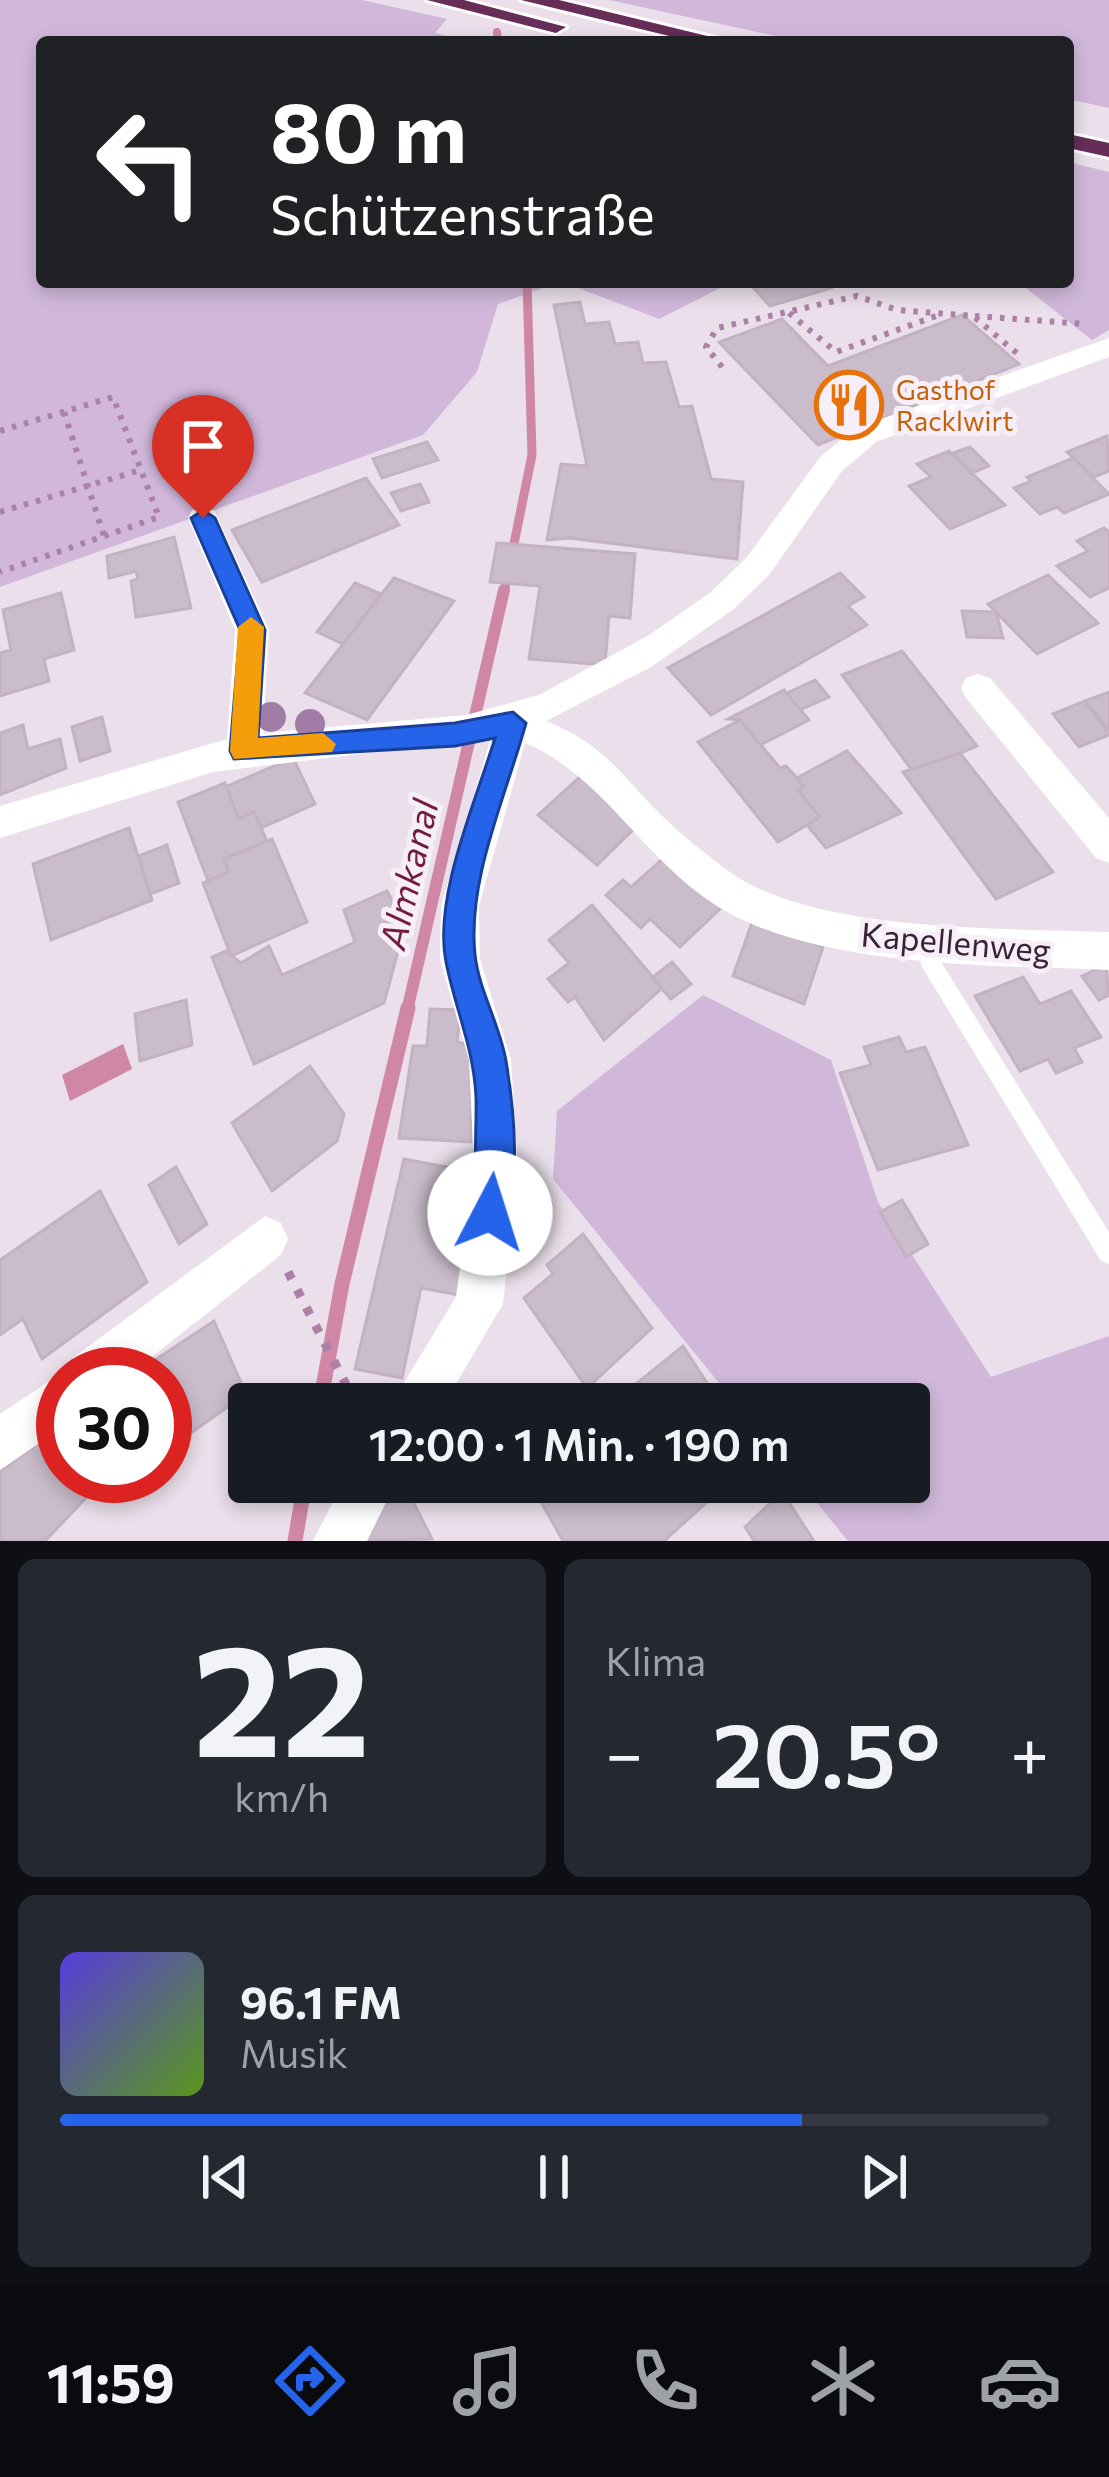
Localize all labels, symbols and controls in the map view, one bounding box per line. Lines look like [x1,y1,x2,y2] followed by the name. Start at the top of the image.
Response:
[270,78,467,180] text: 80 m
[72,84,228,240] icon: left
[270,180,655,246] text: Schützenstraße
[814,370,884,440] restaurant icon: Gasthof Racklwirt
[896,373,1013,437] place label: Gasthof Racklwirt
[152,395,254,518] pin
[170,413,236,479] icon: arrive
[368,794,446,954] water label: Almkanal
[859,912,1053,970] street label: Kapellenweg
[427,1150,553,1276] position arrow
[36,1347,192,1503] speed limit sign: 30
[369,1415,789,1470] text: 12:00 · 1 Min. · 190 m
[193,1598,371,1789] text: 22
[606,1636,706,1684] text: Klima
[713,1696,941,1807] text: 20.5°
[606,1711,643,1792] text: −
[1010,1711,1049,1792] text: +
[234,1772,329,1820] text: km/h
[240,1973,402,2028] text: 96.1 FM
[240,2028,348,2076] text: Musik
[192,2144,258,2210] icon: previous
[521,2144,587,2210] icon: pause
[851,2144,917,2210] icon: next
[268,2339,352,2423] icon: directions
[446,2339,530,2423] icon: music
[623,2339,707,2423] icon: phone
[801,2339,885,2423] icon: climate
[978,2339,1062,2423] icon: car
[47,2348,175,2414] text: 11:59

